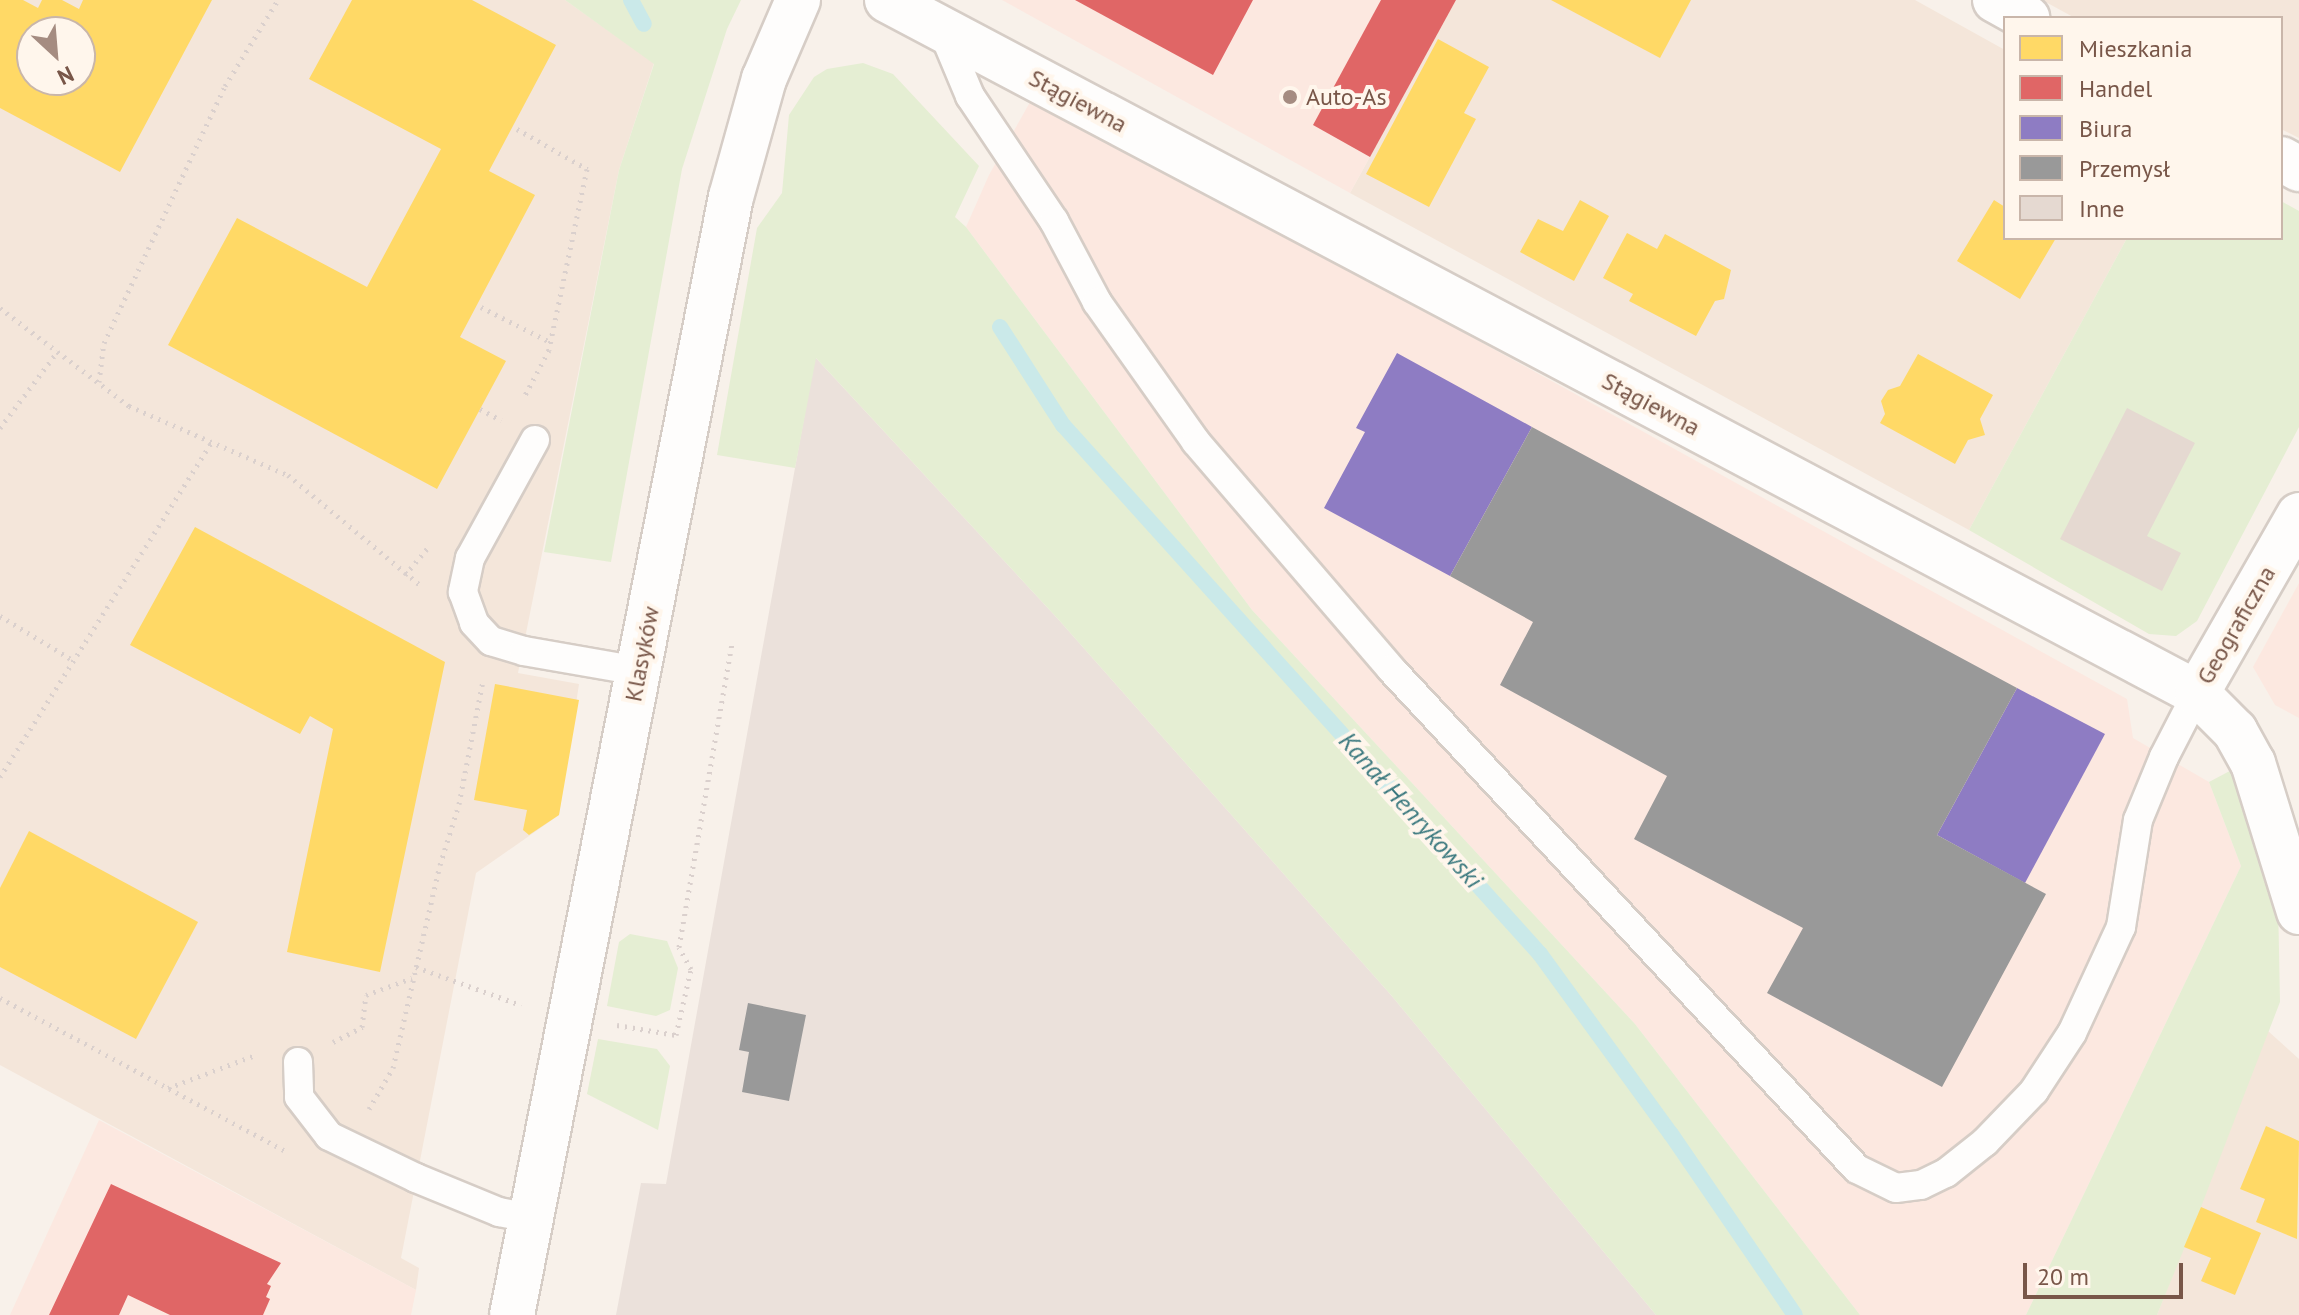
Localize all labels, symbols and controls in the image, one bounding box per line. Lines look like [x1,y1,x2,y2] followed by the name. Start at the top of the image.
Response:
[16,16,96,96] north arrow
[2003,16,2283,240] legend
[2079,33,2192,64] text: Mieszkania
[53,60,78,92] text: N
[1024,63,1132,139] street label: Stągiewna
[2079,73,2152,104] text: Handel
[1306,83,1386,111] place label: Auto-As
[1281,88,1299,106] marker: Auto-As
[2079,113,2132,144] text: Biura
[2079,153,2170,184] text: Przemysł
[2079,193,2124,224] text: Inne
[1597,366,1705,442] street label: Stągiewna
[2191,561,2281,689] street label: Geograficzna
[619,604,665,704] street label: Klasyków
[1333,725,1489,895] water label: Kanał Henrykowski
[2027,1247,2187,1297] scale bar
[2037,1261,2089,1292] text: 20 m

